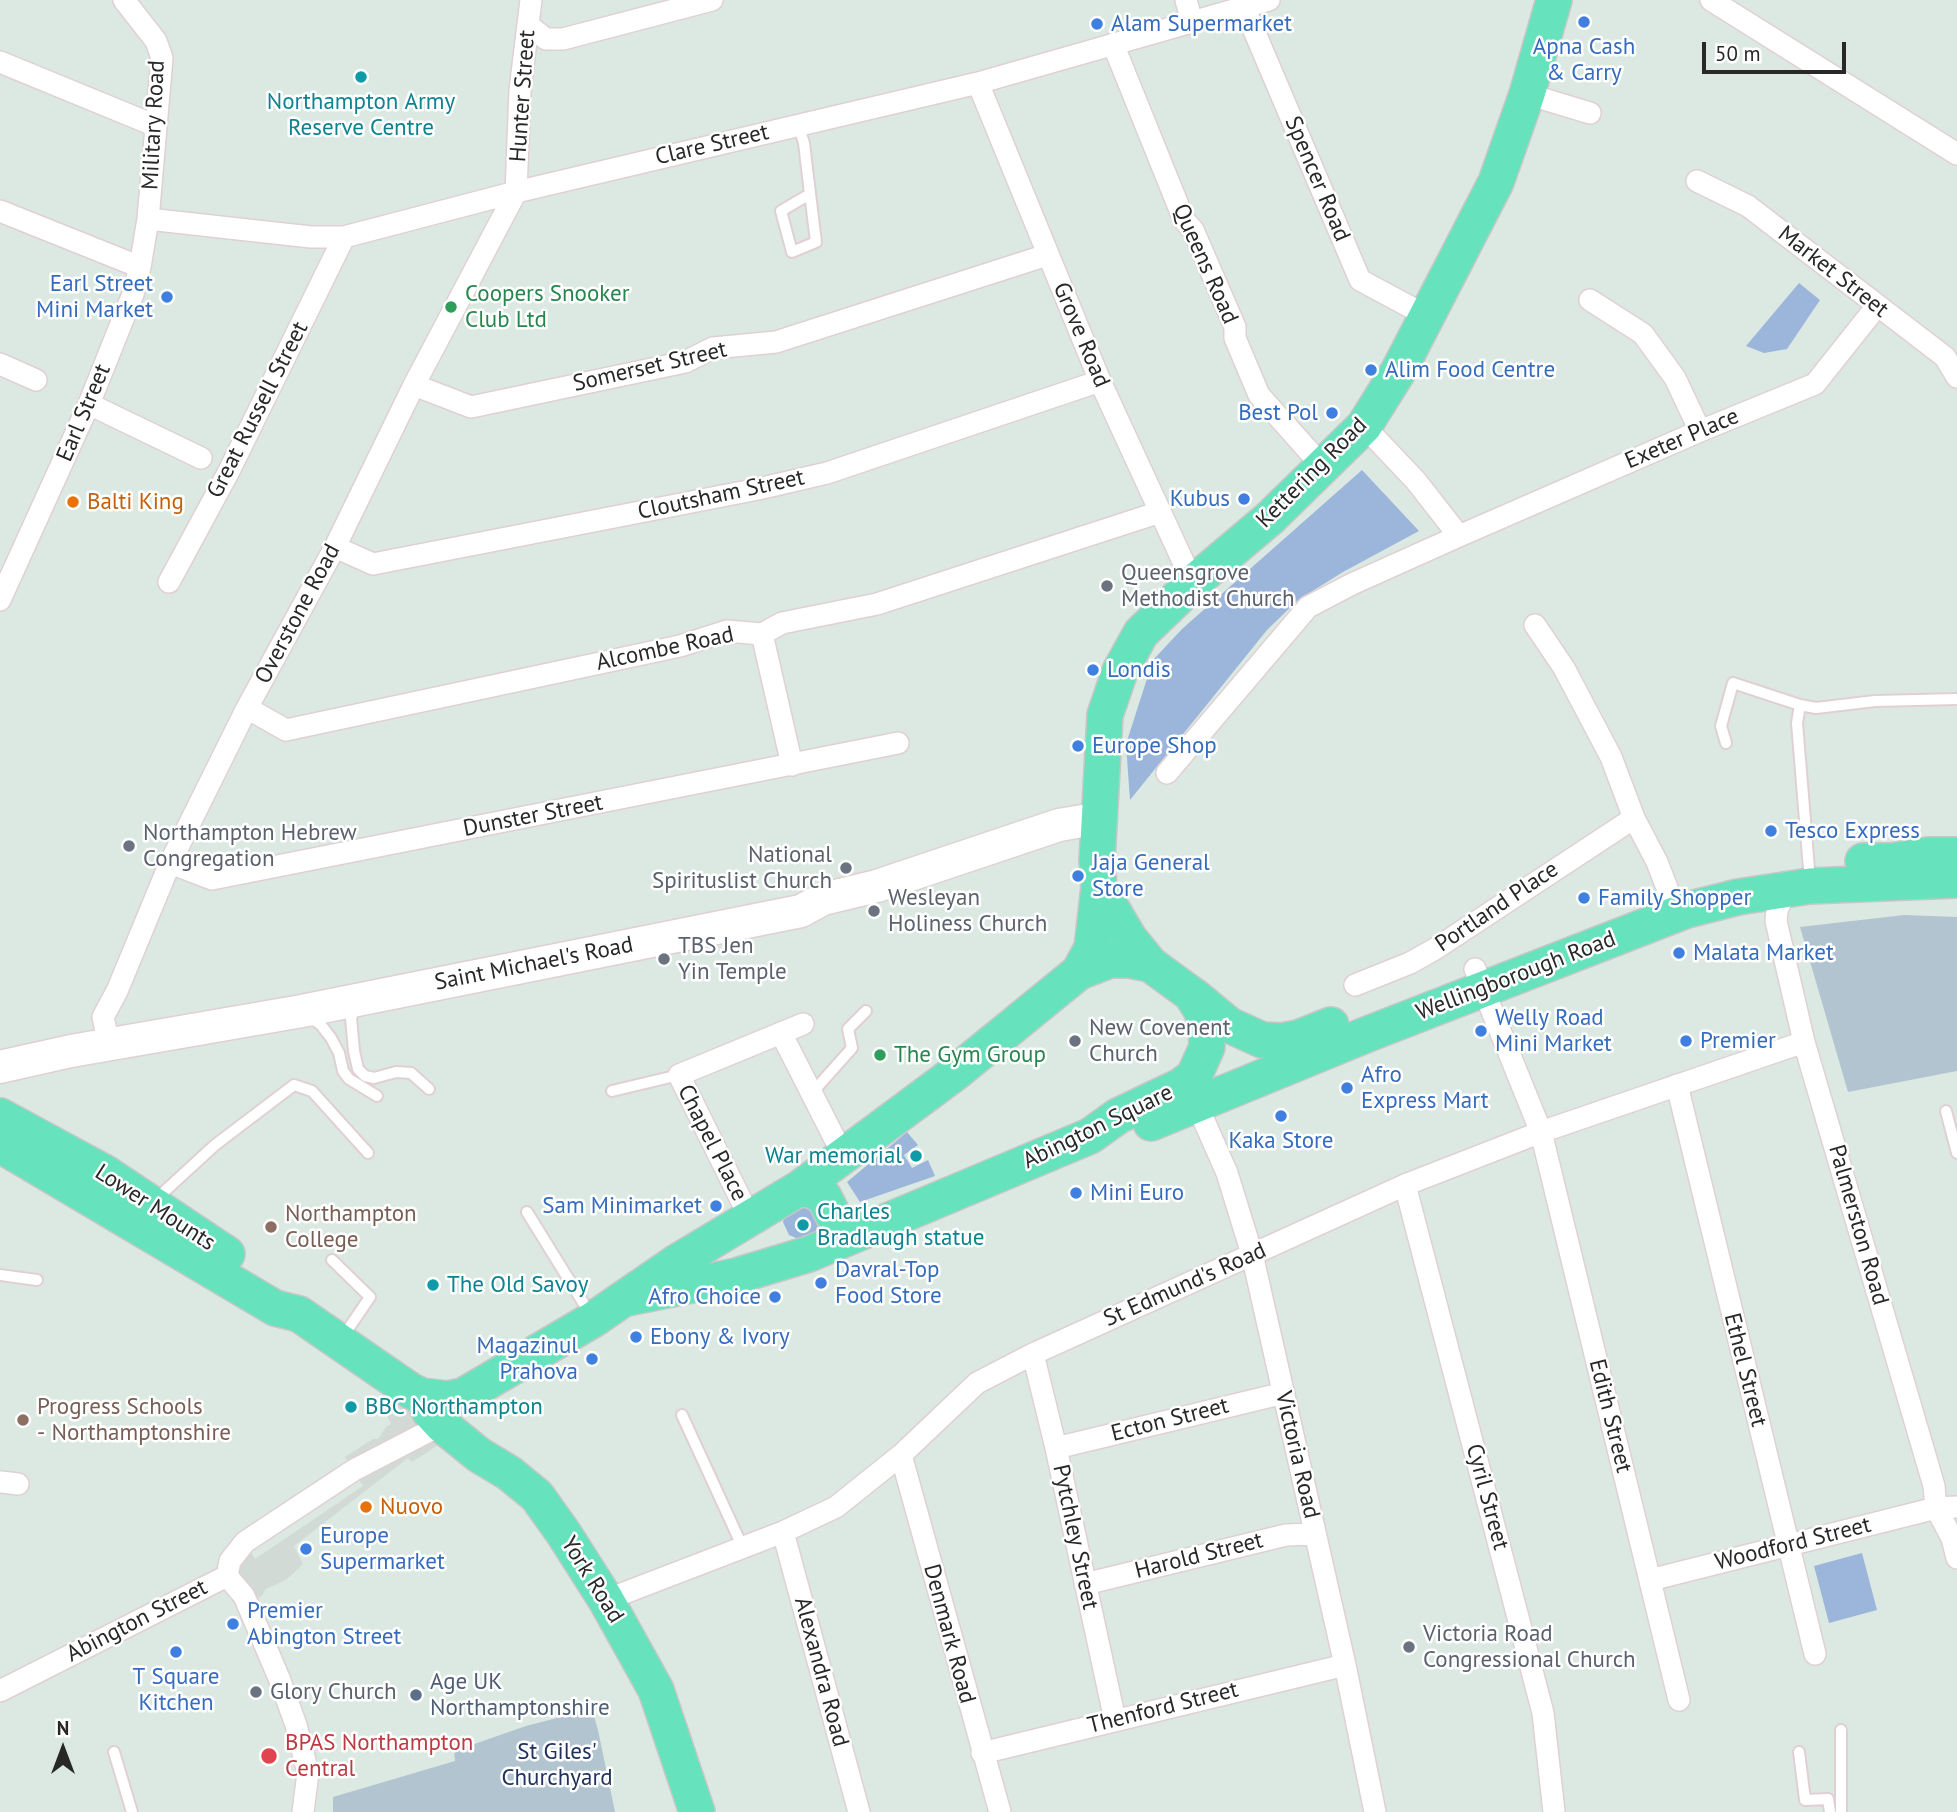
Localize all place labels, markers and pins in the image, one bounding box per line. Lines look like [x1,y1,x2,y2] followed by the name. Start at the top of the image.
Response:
[1111,10,1292,38] place label: Alam Supermarket
[1576,14,1592,30] marker: Apna Cash & Carry
[1089,16,1105,32] marker: Alam Supermarket
[1533,33,1635,87] place label: Apna Cash & Carry
[353,69,369,85] marker: Northampton Army Reserve Centre
[267,88,455,142] place label: Northampton Army Reserve Centre
[36,270,153,324] place label: Earl Street Mini Market
[465,280,629,334] place label: Coopers Snooker Club Ltd
[159,289,175,305] marker: Earl Street Mini Market
[443,299,459,315] marker: Coopers Snooker Club Ltd
[1385,356,1555,384] place label: Alim Food Centre
[1363,362,1379,378] marker: Alim Food Centre
[1238,399,1318,427] place label: Best Pol
[1324,405,1340,421] marker: Best Pol
[1170,485,1230,513] place label: Kubus
[87,488,184,516] place label: Balti King
[1236,491,1252,507] marker: Kubus
[65,494,81,510] marker: Balti King
[1121,559,1295,613] place label: Queensgrove Methodist Church
[1099,578,1115,594] marker: Queensgrove Methodist Church
[1107,656,1171,684] place label: Londis
[1085,662,1101,678] marker: Londis
[1092,732,1217,760] place label: Europe Shop
[1070,738,1086,754] marker: Europe Shop
[1785,817,1920,845] place label: Tesco Express
[143,819,357,873] place label: Northampton Hebrew Congregation
[1763,823,1779,839] marker: Tesco Express
[121,838,137,854] marker: Northampton Hebrew Congregation
[652,841,832,895] place label: National Spirituslist Church
[1092,849,1210,903] place label: Jaja General Store
[838,860,854,876] marker: National Spirituslist Church
[1070,868,1086,884] marker: Jaja General Store
[888,884,1047,938] place label: Wesleyan Holiness Church
[1598,884,1751,912] place label: Family Shopper
[1576,890,1592,906] marker: Family Shopper
[866,903,882,919] marker: Wesleyan Holiness Church
[678,932,787,986] place label: TBS Jen Yin Temple
[1693,939,1834,967] place label: Malata Market
[1671,945,1687,961] marker: Malata Market
[656,951,672,967] marker: TBS Jen Yin Temple
[1495,1004,1612,1058] place label: Welly Road Mini Market
[1089,1014,1230,1068] place label: New Covenent Church
[1473,1023,1489,1039] marker: Welly Road Mini Market
[1700,1027,1776,1055] place label: Premier
[1067,1033,1083,1049] marker: New Covenent Church
[1678,1033,1694,1049] marker: Premier
[894,1041,1046,1069] place label: The Gym Group
[872,1047,888,1063] marker: The Gym Group
[1361,1061,1489,1115] place label: Afro Express Mart
[1339,1080,1355,1096] marker: Afro Express Mart
[1273,1108,1289,1124] marker: Kaka Store
[1229,1127,1333,1155] place label: Kaka Store
[765,1142,902,1170] place label: War memorial
[908,1148,924,1164] marker: War memorial
[1090,1179,1184,1207] place label: Mini Euro
[1068,1185,1084,1201] marker: Mini Euro
[542,1192,702,1220] place label: Sam Minimarket
[708,1198,724,1214] marker: Sam Minimarket
[817,1198,984,1252] place label: Charles Bradlaugh statue
[285,1200,417,1254] place label: Northampton College
[795,1217,811,1233] marker: Charles Bradlaugh statue
[263,1219,279,1235] marker: Northampton College
[835,1256,942,1310] place label: Davral-Top Food Store
[447,1271,588,1299] place label: The Old Savoy
[813,1275,829,1291] marker: Davral-Top Food Store
[425,1277,441,1293] marker: The Old Savoy
[648,1283,761,1311] place label: Afro Choice
[767,1289,783,1305] marker: Afro Choice
[650,1323,790,1351] place label: Ebony & Ivory
[628,1329,644,1345] marker: Ebony & Ivory
[477,1332,578,1386] place label: Magazinul Prahova
[584,1351,600,1367] marker: Magazinul Prahova
[37,1393,231,1447] place label: Progress Schools - Northamptonshire
[365,1393,543,1421] place label: BBC Northampton
[343,1399,359,1415] marker: BBC Northampton
[15,1412,31,1428] marker: Progress Schools - Northamptonshire
[380,1493,443,1521] place label: Nuovo
[358,1499,374,1515] marker: Nuovo
[320,1522,445,1576] place label: Europe Supermarket
[298,1541,314,1557] marker: Europe Supermarket
[247,1597,401,1651] place label: Premier Abington Street
[225,1616,241,1632] marker: Premier Abington Street
[1423,1620,1636,1674] place label: Victoria Road Congressional Church
[1401,1639,1417,1655] marker: Victoria Road Congressional Church
[168,1644,184,1660] marker: T Square Kitchen
[133,1663,219,1717] place label: T Square Kitchen
[430,1668,610,1722] place label: Age UK Northamptonshire
[270,1678,397,1706] place label: Glory Church
[248,1684,264,1700] marker: Glory Church
[408,1687,424,1703] marker: Age UK Northamptonshire
[285,1729,473,1783] place label: BPAS Northampton Central
[259,1746,279,1766] marker: BPAS Northampton Central

